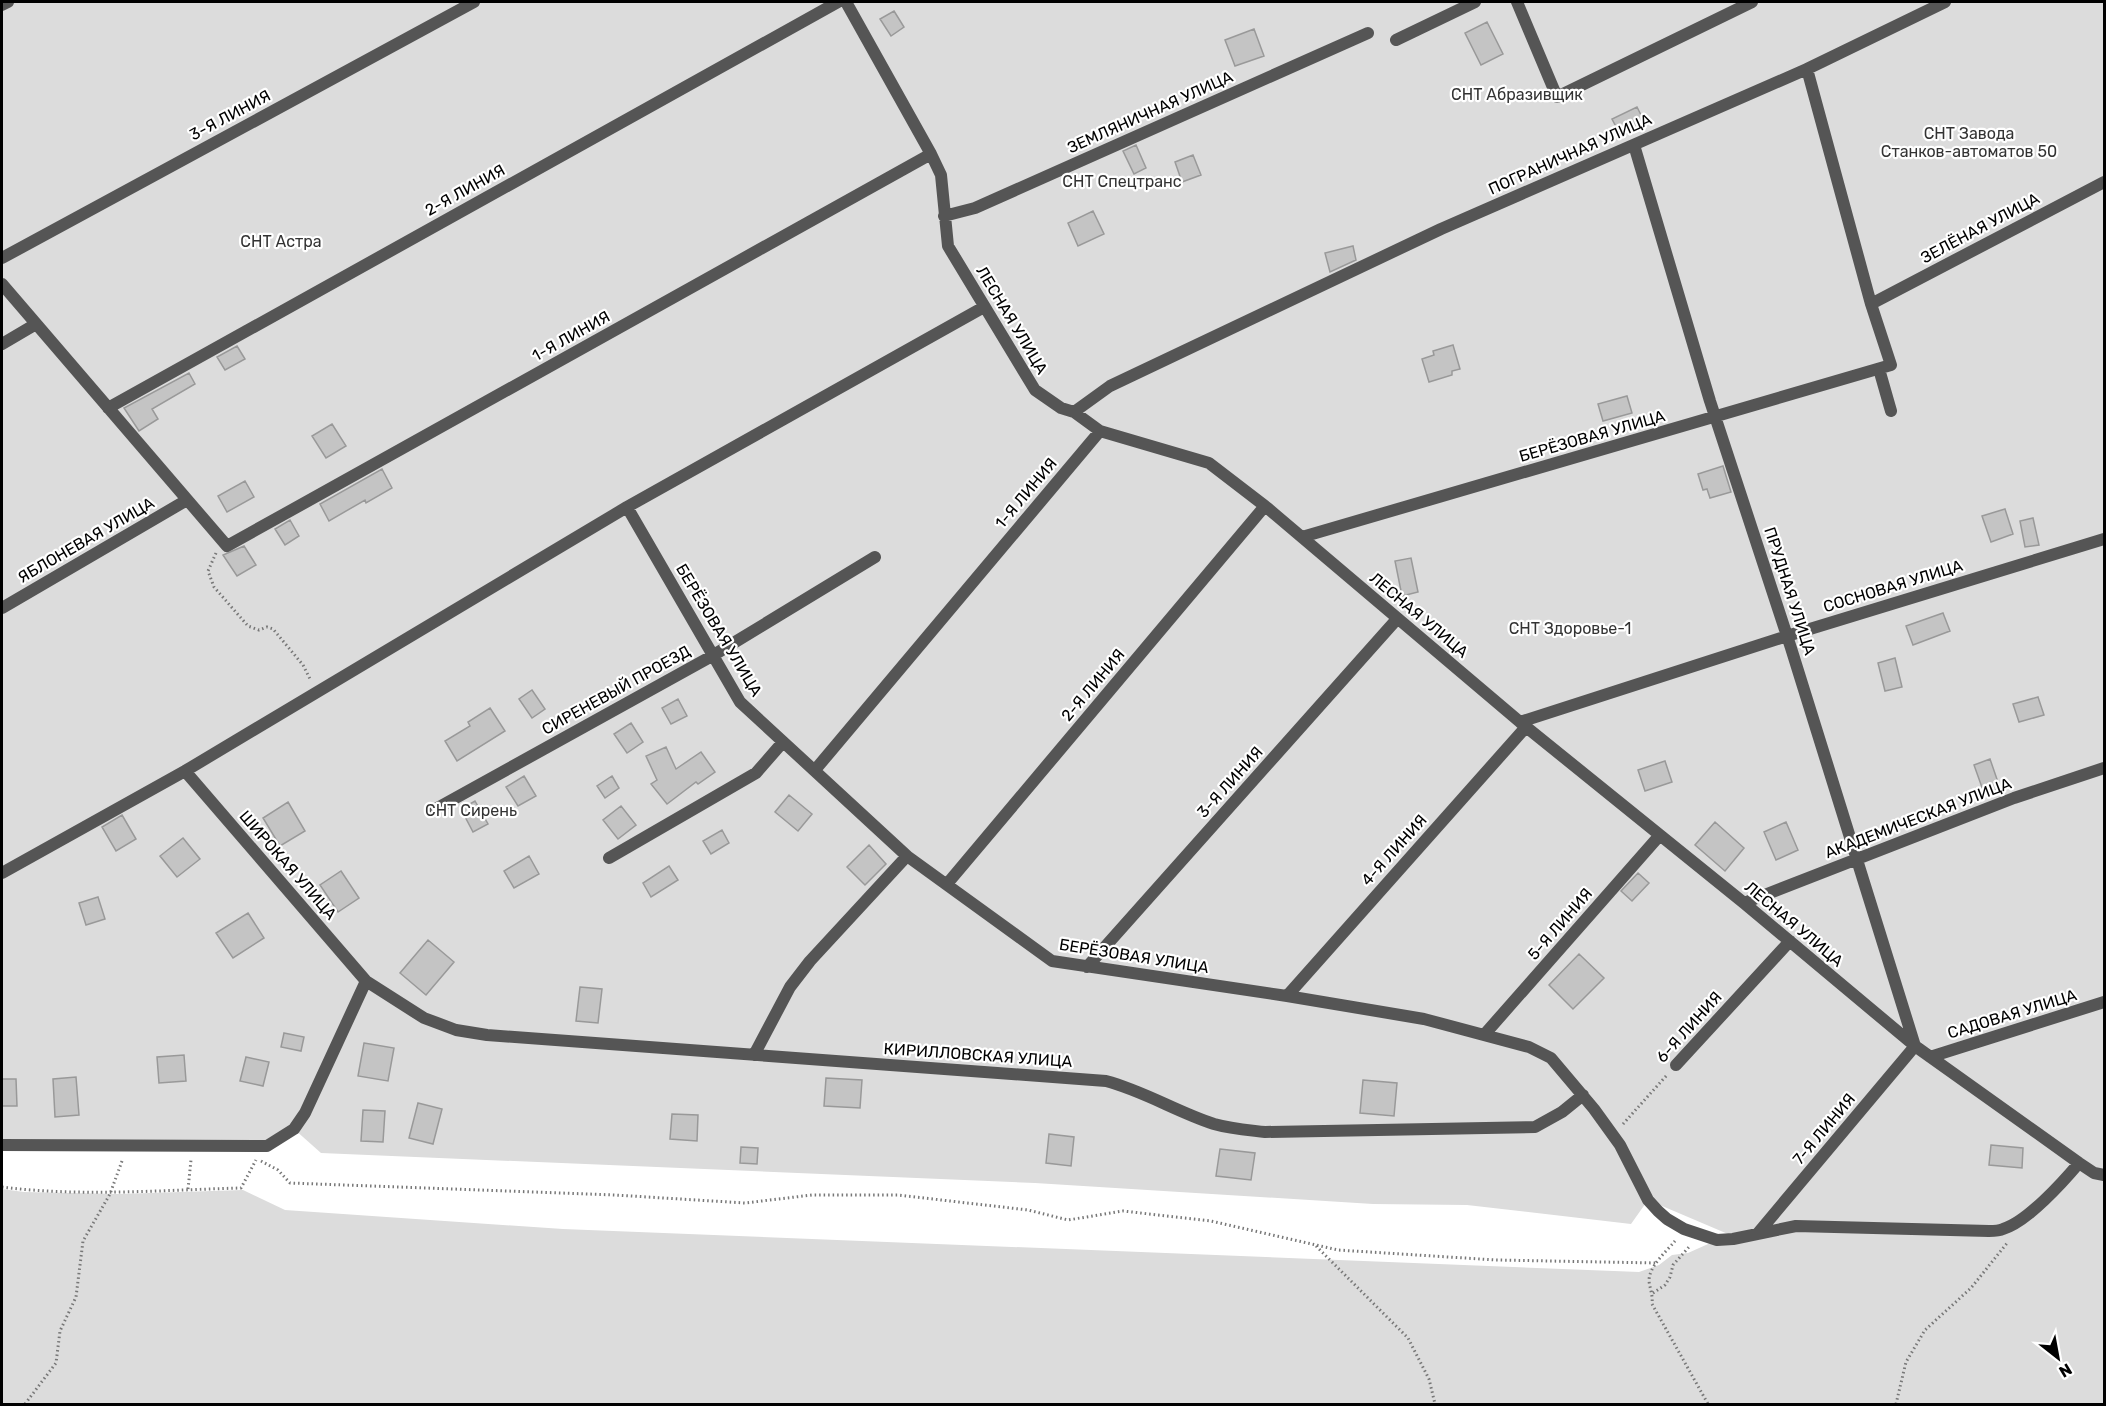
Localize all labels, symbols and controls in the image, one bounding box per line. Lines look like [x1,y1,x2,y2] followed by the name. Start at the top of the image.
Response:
[1064,67,1236,157] street label: ЗЕМЛЯНИЧНАЯ УЛИЦА
[1451,85,1583,104] park label: СНТ Абразивщик
[186,86,274,144] street label: 3-Я ЛИНИЯ
[1485,109,1655,199] street label: ПОГРАНИЧНАЯ УЛИЦА
[1881,124,2057,161] park label: СНТ Завода Станков-автоматов 50
[422,160,508,220] street label: 2-Я ЛИНИЯ
[1062,172,1182,191] park label: СНТ Спецтранс
[1917,189,2043,267] street label: ЗЕЛЁНАЯ УЛИЦА
[240,232,322,251] park label: СНТ Астра
[972,263,1052,378] street label: ЛЕСНАЯ УЛИЦА
[529,307,613,365] street label: 1-Я ЛИНИЯ
[1517,406,1668,466] street label: БЕРЁЗОВАЯ УЛИЦА
[991,454,1061,532] street label: 1-Я ЛИНИЯ
[14,493,158,587] street label: ЯБЛОНЕВАЯ УЛИЦА
[1760,525,1820,658] street label: ПРУДНАЯ УЛИЦА
[1821,556,1965,616] street label: СОСНОВАЯ УЛИЦА
[672,560,766,700] street label: БЕРЁЗОВАЯ УЛИЦА
[1366,568,1472,662] street label: ЛЕСНАЯ УЛИЦА
[1509,619,1631,638] park label: СНТ Здоровье-1
[538,641,694,739] street label: СИРЕНЕВЫЙ ПРОЕЗД
[1057,645,1129,725] street label: 2-Я ЛИНИЯ
[1193,743,1267,821] street label: 3-Я ЛИНИЯ
[1822,774,2014,862] street label: АКАДЕМИЧЕСКАЯ УЛИЦА
[425,801,517,820] park label: СНТ Сирень
[235,807,341,924] street label: ШИРОКАЯ УЛИЦА
[1357,811,1431,889] street label: 4-Я ЛИНИЯ
[1741,877,1847,971] street label: ЛЕСНАЯ УЛИЦА
[1524,884,1596,964] street label: 5-Я ЛИНИЯ
[1058,935,1210,977] street label: БЕРЁЗОВАЯ УЛИЦА
[1945,985,2079,1043] street label: САДОВАЯ УЛИЦА
[1652,988,1726,1066] street label: 6-Я ЛИНИЯ
[883,1039,1073,1071] street label: КИРИЛЛОВСКАЯ УЛИЦА
[1789,1090,1859,1168] street label: 7-Я ЛИНИЯ
[2028,1328,2088,1388] north arrow
[2056,1359,2075,1382] text: N

